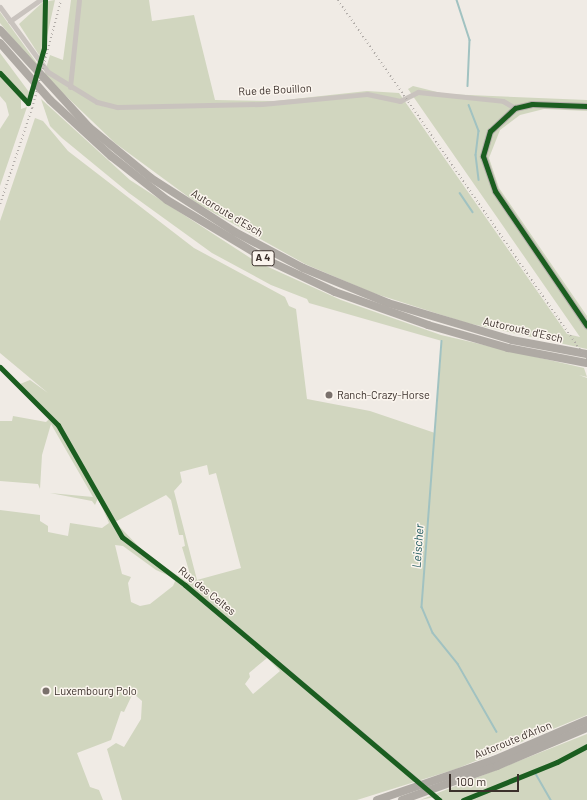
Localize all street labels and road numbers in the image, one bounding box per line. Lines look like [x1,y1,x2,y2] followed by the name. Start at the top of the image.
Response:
[238,81,312,99] street label: Rue de Bouillon
[189,186,265,240] street label: Autoroute d'Esch
[251,250,275,266] road number: A 4
[482,314,564,346] street label: Autoroute d'Esch
[176,564,238,618] street label: Rue des Celtes
[472,719,554,761] street label: Autoroute d'Arlon

